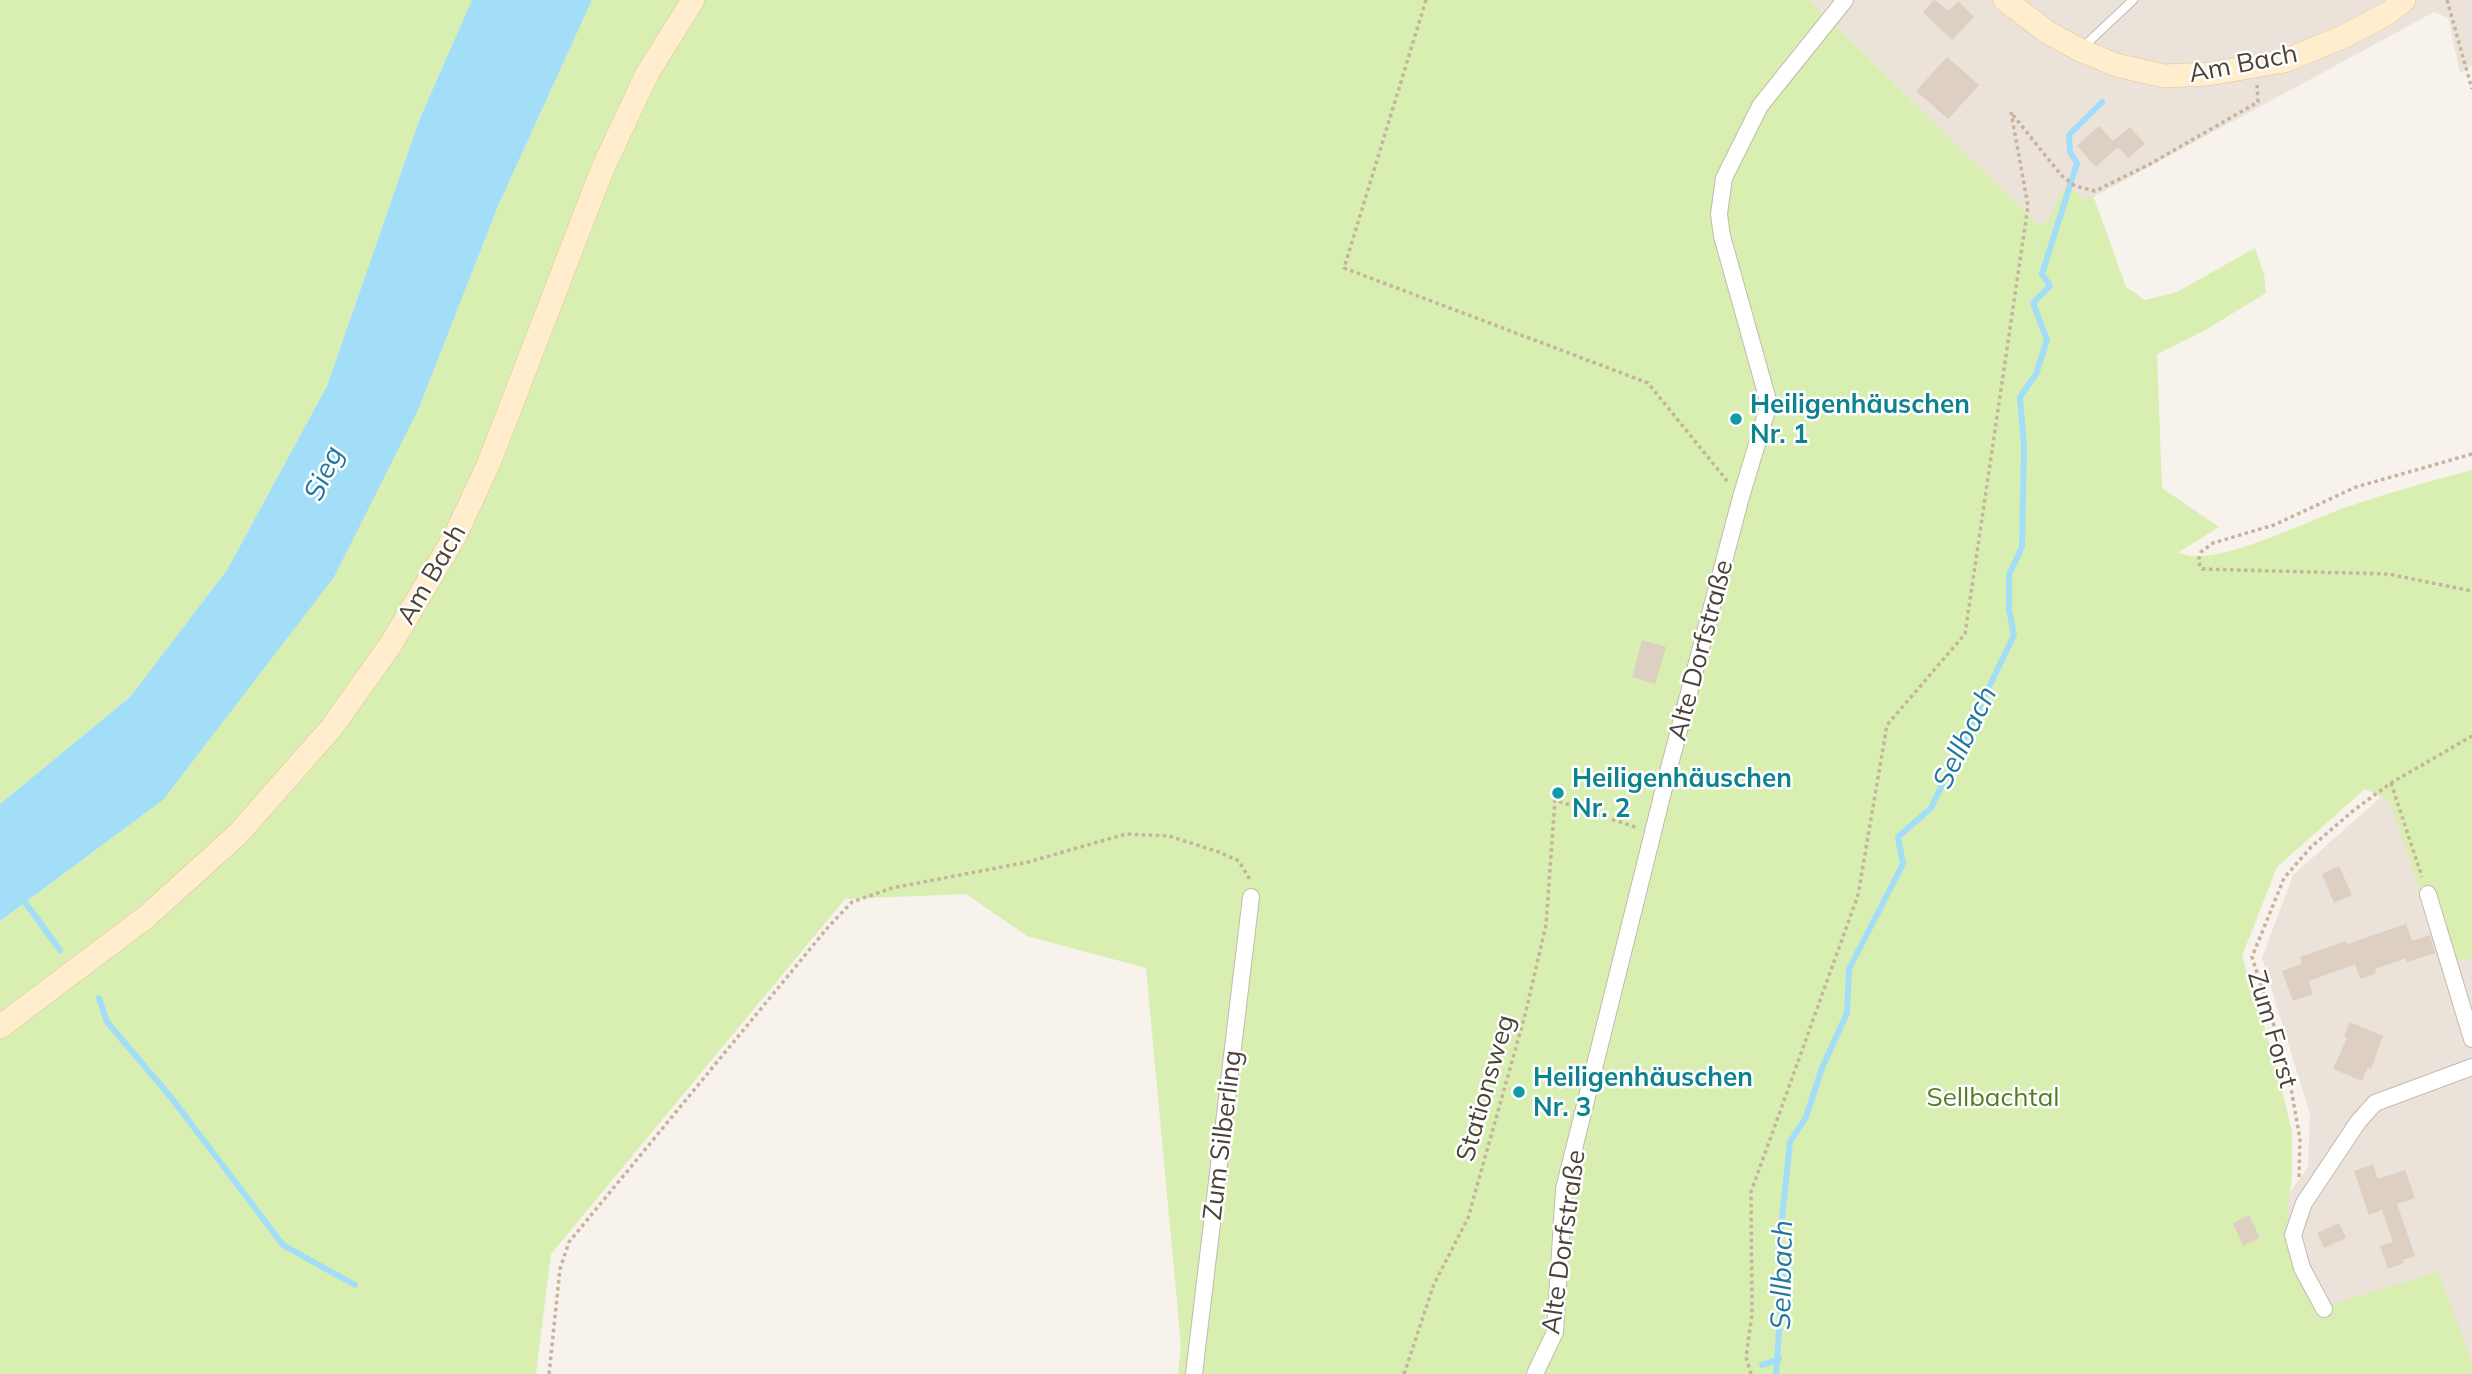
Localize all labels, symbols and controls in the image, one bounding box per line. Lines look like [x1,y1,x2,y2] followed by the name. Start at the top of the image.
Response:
[2186,36,2300,89] street label: Am Bach
[1750,387,1970,450] place label: Heiligenhäuschen Nr. 1
[1728,411,1744,427] marker: Heiligenhäuschen Nr. 1
[295,440,350,506] water label: Sieg
[389,518,472,630] street label: Am Bach
[1660,556,1739,744] street label: Alte Dorfstraße
[1924,680,2003,794] water label: Sellbach
[1572,761,1792,824] place label: Heiligenhäuschen Nr. 2
[1550,785,1566,801] marker: Heiligenhäuschen Nr. 2
[2241,967,2306,1091] street label: Zum Forst
[1448,1011,1521,1165] street label: Stationsweg
[1195,1048,1248,1222] street label: Zum Silberling
[1533,1060,1753,1123] place label: Heiligenhäuschen Nr. 3
[1927,1080,2059,1113] park label: Sellbachtal
[1511,1084,1527,1100] marker: Heiligenhäuschen Nr. 3
[1533,1148,1592,1336] street label: Alte Dorfstraße
[1762,1220,1799,1330] water label: Sellbach

